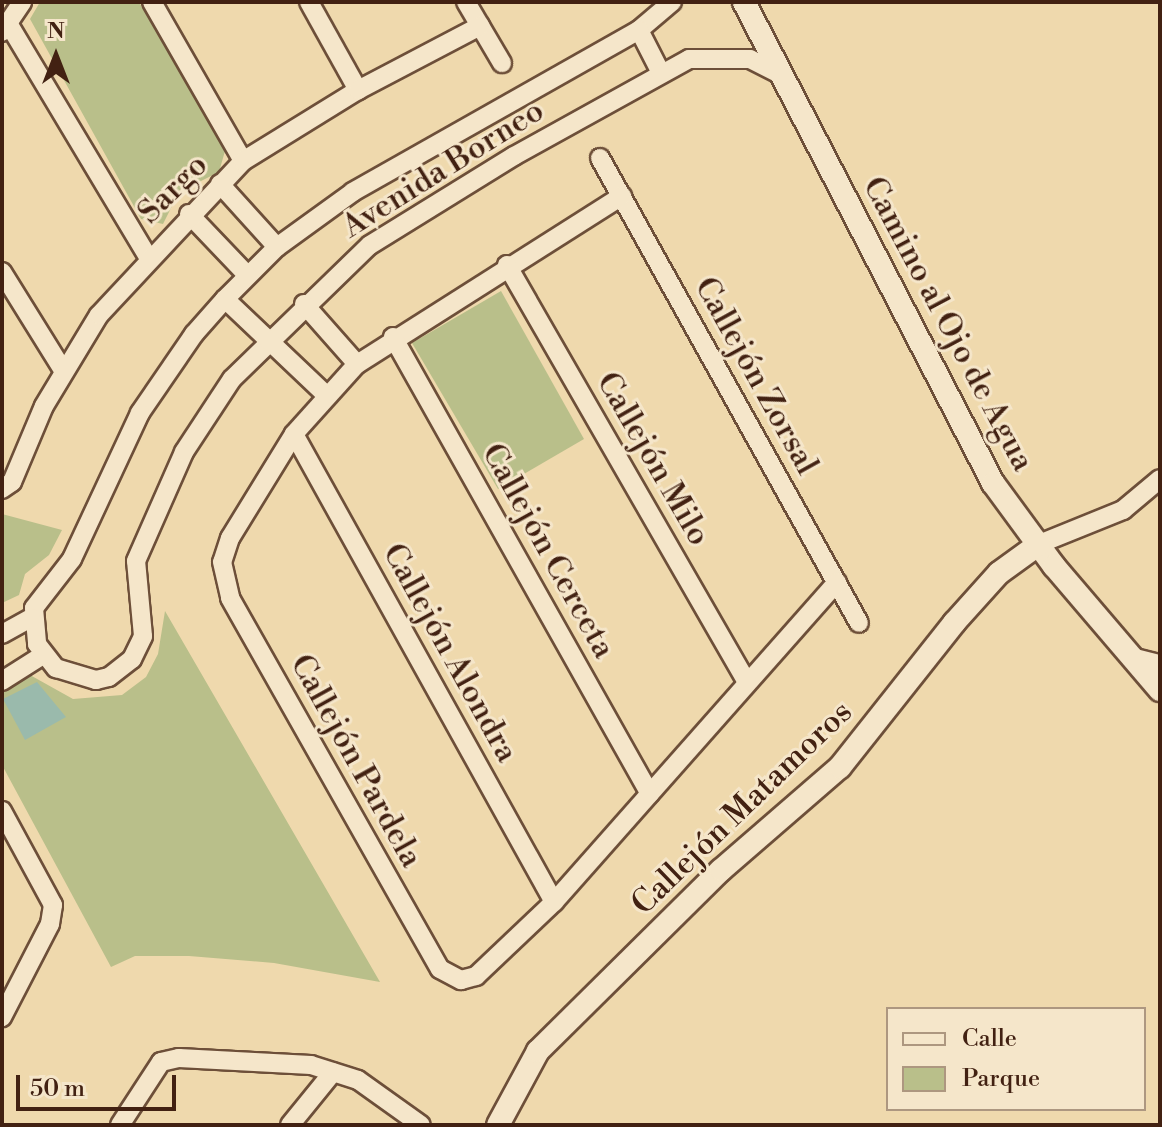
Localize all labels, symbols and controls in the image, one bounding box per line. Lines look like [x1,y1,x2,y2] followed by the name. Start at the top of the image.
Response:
[16,16,96,96] north arrow
[47,18,65,45] text: N
[335,92,551,246] street label: Avenida Borneo
[130,146,216,232] street label: Sargo
[854,170,1042,478] street label: Camino al Ojo de Agua
[686,271,826,481] street label: Callejón Zorsal
[588,365,718,553] street label: Callejón Milo
[473,437,623,665] street label: Callejón Cerceta
[374,537,526,769] street label: Callejón Alondra
[282,648,430,874] street label: Callejón Pardela
[624,693,860,923] street label: Callejón Matamoros
[886,1007,1146,1111] legend
[962,1024,1017,1054] text: Calle
[20,1059,180,1109] scale bar
[962,1064,1040,1094] text: Parque
[30,1074,85,1104] text: 50 m

